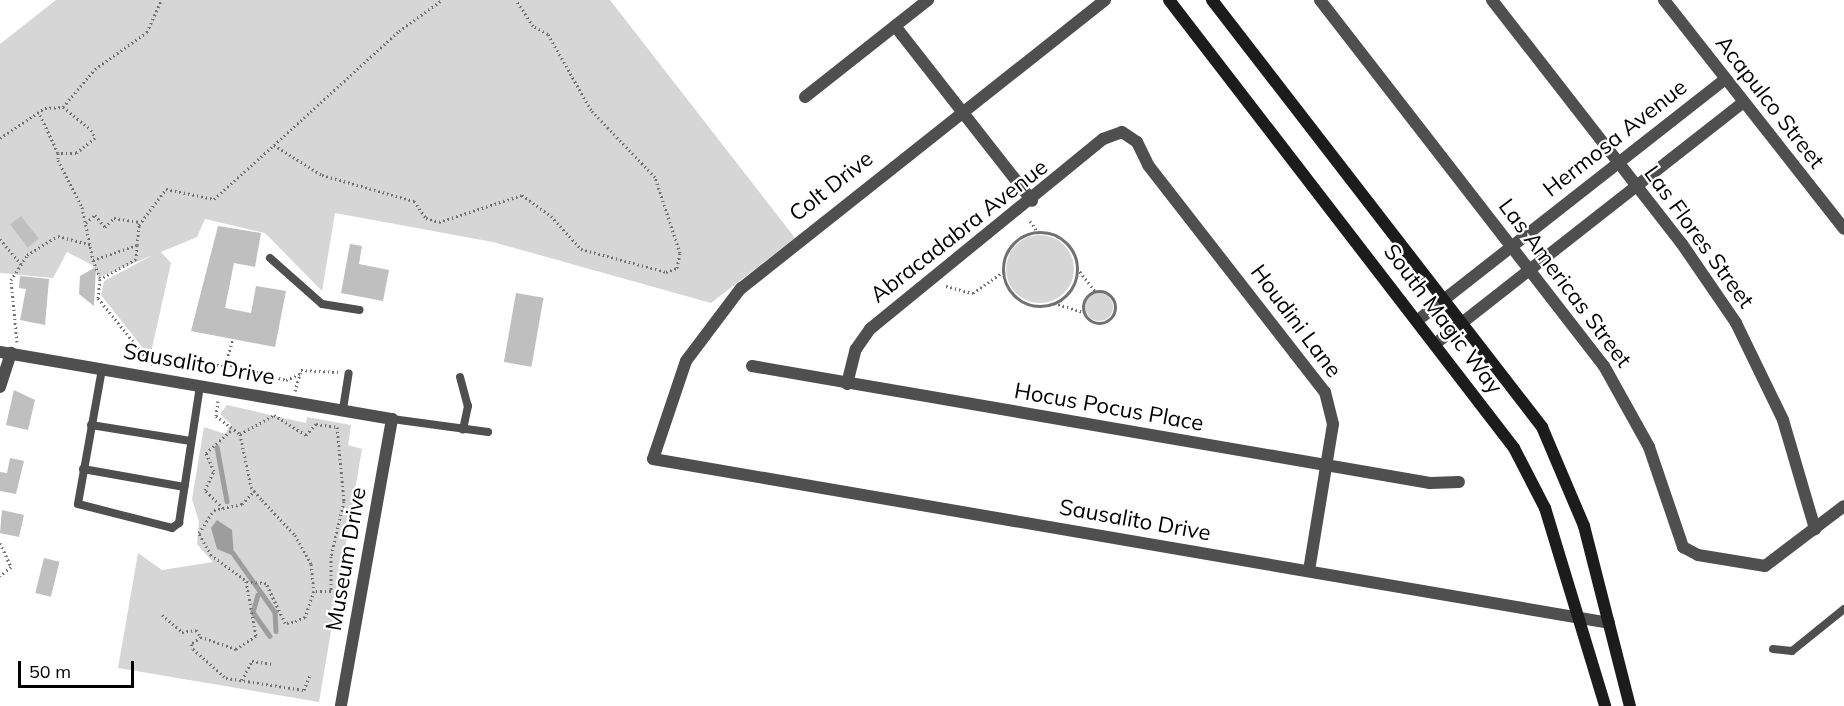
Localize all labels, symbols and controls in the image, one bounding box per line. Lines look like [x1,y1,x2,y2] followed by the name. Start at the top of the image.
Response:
[1710,30,1830,174] street label: Acapulco Street
[1538,74,1692,202] street label: Hermosa Avenue
[784,145,878,227] street label: Colt Drive
[865,154,1053,308] street label: Abracadabra Avenue
[1639,161,1759,313] street label: Las Flores Street
[1493,194,1637,372] street label: Las Americas Street
[1378,239,1508,399] street label: South Magic Way
[1245,259,1347,383] street label: Houdini Lane
[121,338,277,390] street label: Sausalito Drive
[1012,377,1206,437] street label: Hocus Pocus Place
[320,485,372,633] street label: Museum Drive
[1057,494,1213,546] street label: Sausalito Drive
[21,649,136,687] scale bar
[29,660,71,683] text: 50 m

